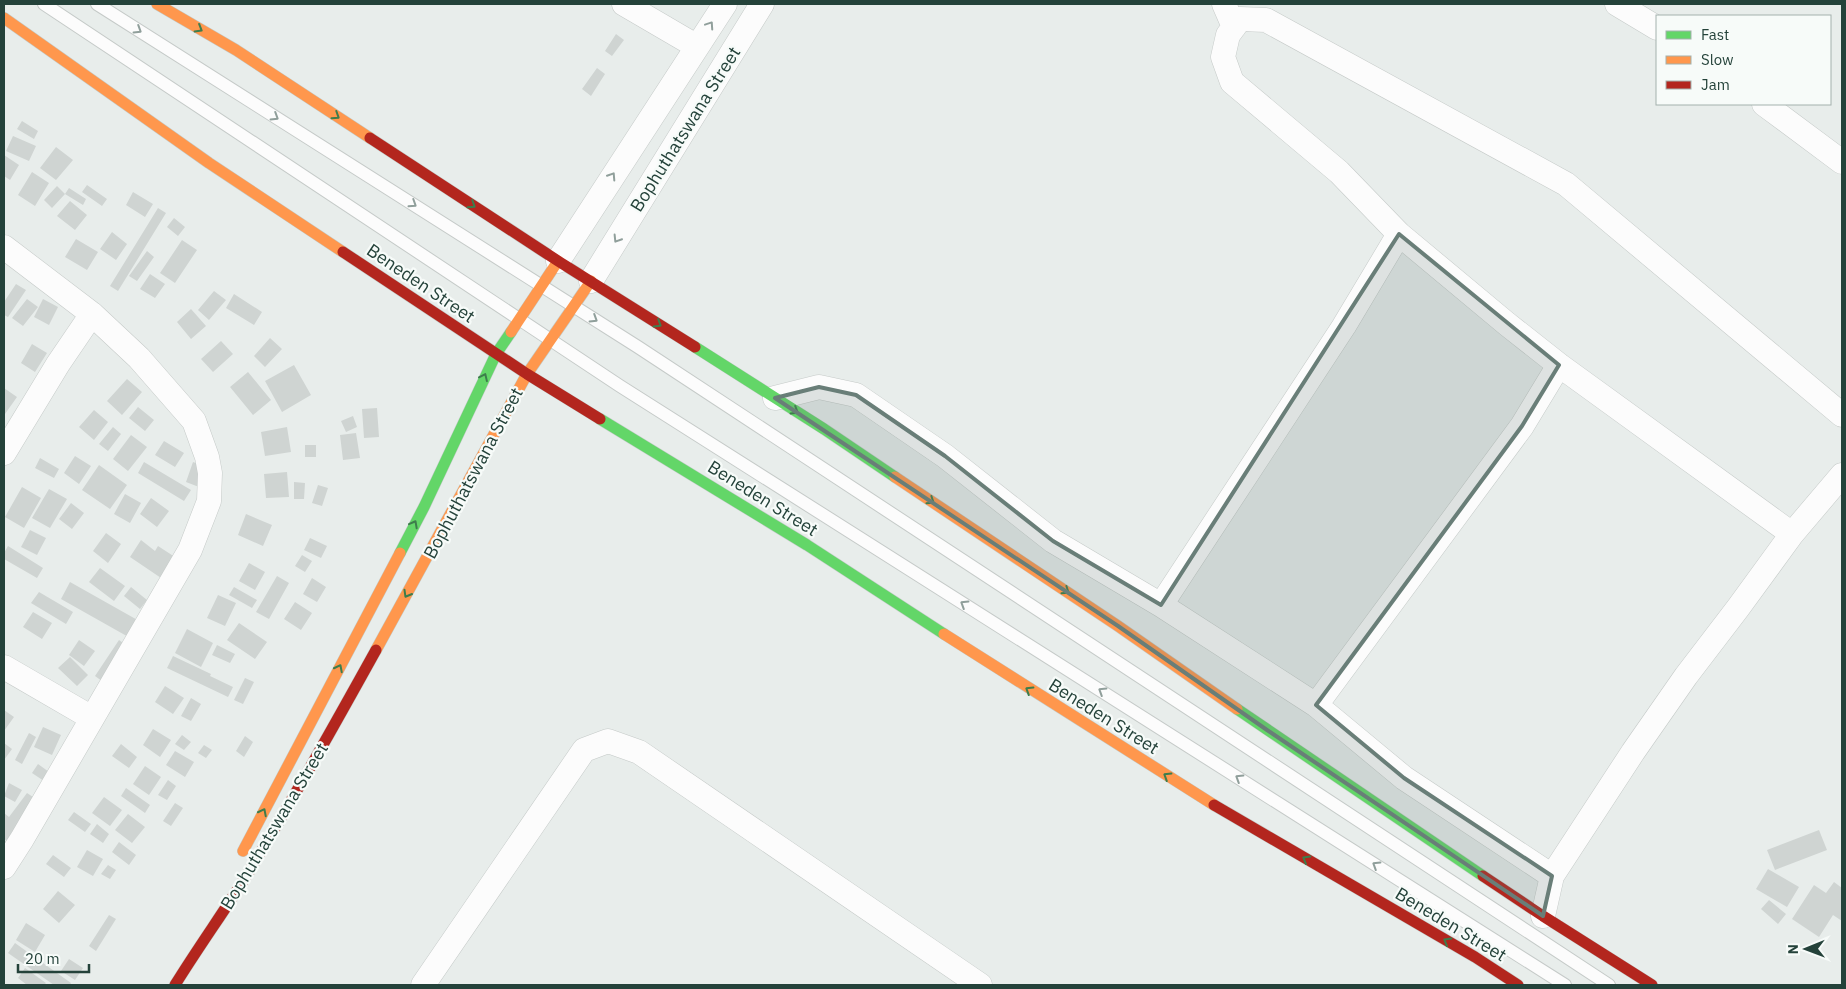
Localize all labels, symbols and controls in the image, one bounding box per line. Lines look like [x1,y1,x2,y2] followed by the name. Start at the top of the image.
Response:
[1656,15,1831,105] legend
[704,21,713,31] one-way arrow
[194,22,203,32] one-way arrow
[132,24,142,33] one-way arrow
[1701,25,1729,44] text: Fast
[625,42,745,216] street label: Bophuthatswana Street
[1701,50,1734,69] text: Slow
[1701,75,1730,94] text: Jam
[270,110,279,120] one-way arrow
[330,110,340,119] one-way arrow
[606,172,616,181] one-way arrow
[407,197,416,207] one-way arrow
[466,199,476,208] one-way arrow
[614,234,624,243] one-way arrow
[362,238,480,328] street label: Beneden Street
[588,313,597,323] one-way arrow
[653,318,662,327] one-way arrow
[478,374,488,383] one-way arrow
[418,383,528,563] street label: Bophuthatswana Street
[790,405,799,414] one-way arrow
[704,455,822,541] street label: Beneden Street
[925,495,935,504] one-way arrow
[408,520,418,529] one-way arrow
[1060,585,1070,594] one-way arrow
[403,589,413,598] one-way arrow
[961,601,970,611] one-way arrow
[333,664,343,673] one-way arrow
[1045,673,1163,759] street label: Beneden Street
[1026,686,1035,696] one-way arrow
[1098,688,1107,698] one-way arrow
[215,738,333,914] street label: Bophuthatswana Street
[1163,773,1172,782] one-way arrow
[1235,775,1244,785] one-way arrow
[257,808,267,817] one-way arrow
[1303,855,1312,865] one-way arrow
[1372,862,1381,872] one-way arrow
[1391,882,1511,966] street label: Beneden Street
[1781,924,1831,974] north arrow
[1443,937,1452,947] one-way arrow
[18,942,89,974] scale bar
[1784,944,1802,954] text: N
[25,949,60,968] text: 20 m

